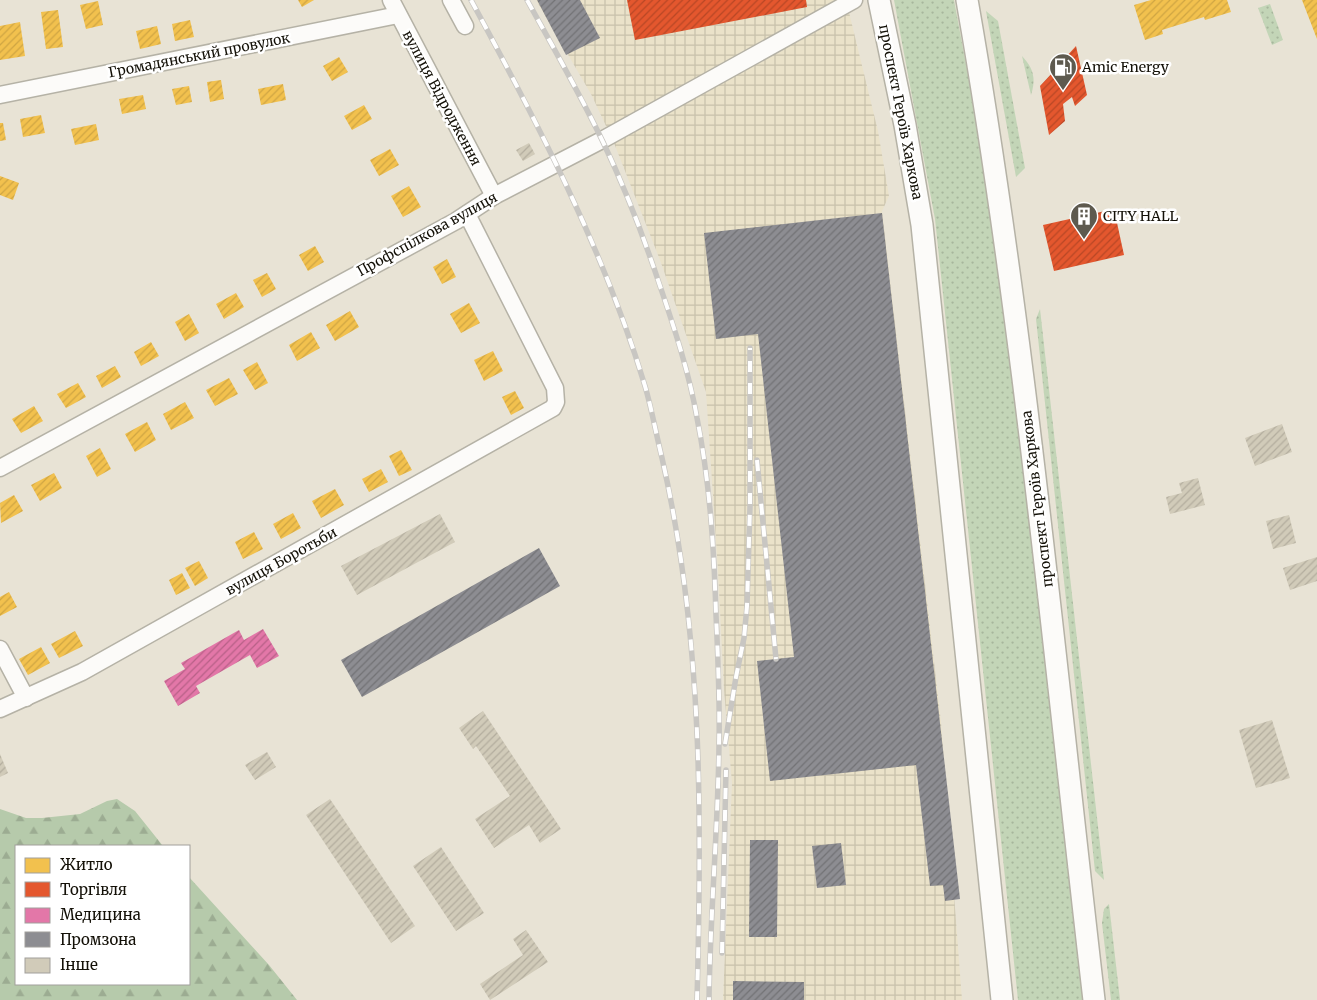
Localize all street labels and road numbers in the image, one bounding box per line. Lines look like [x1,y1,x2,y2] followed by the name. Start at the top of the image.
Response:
[875,23,927,202] street label: проспект Героїв Харкова
[399,27,485,169] street label: вулиця Відродження
[107,29,292,81] street label: Громадянський провулок
[354,188,500,280] street label: Профспілкова вулиця
[1017,409,1057,588] street label: проспект Героїв Харкова
[222,523,340,599] street label: вулиця Боротьби

